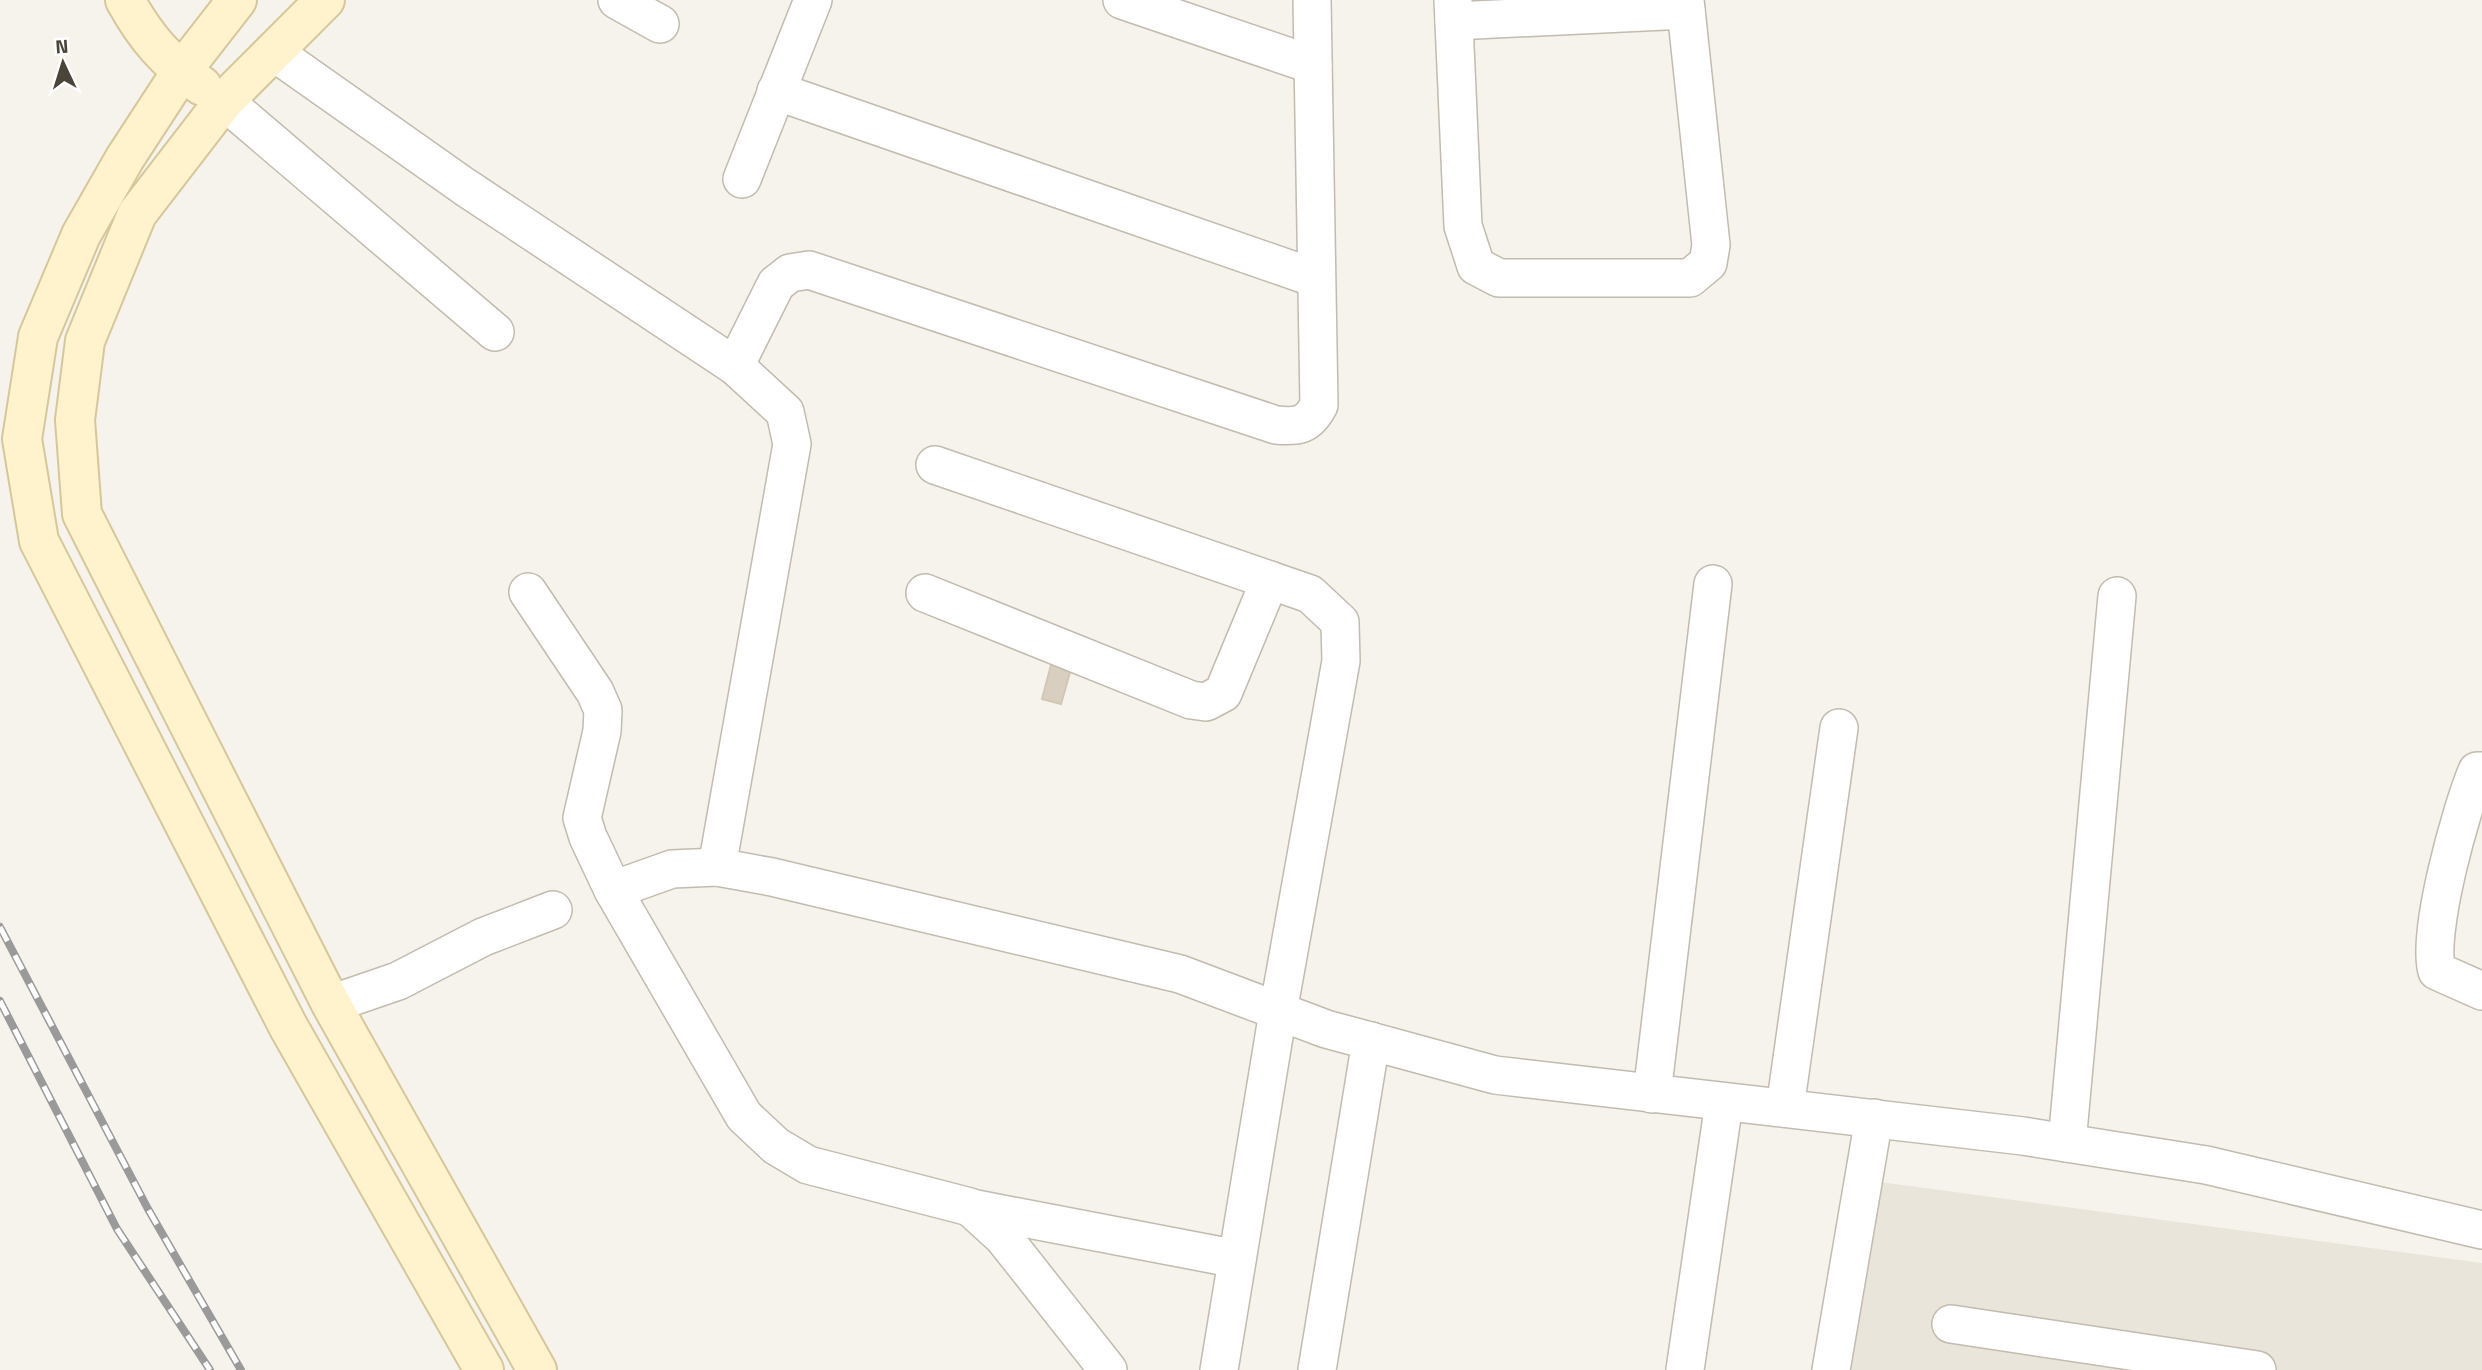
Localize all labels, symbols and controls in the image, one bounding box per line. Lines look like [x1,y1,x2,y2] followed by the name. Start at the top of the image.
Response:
[28,28,98,98] north arrow
[54,31,69,60] text: N

